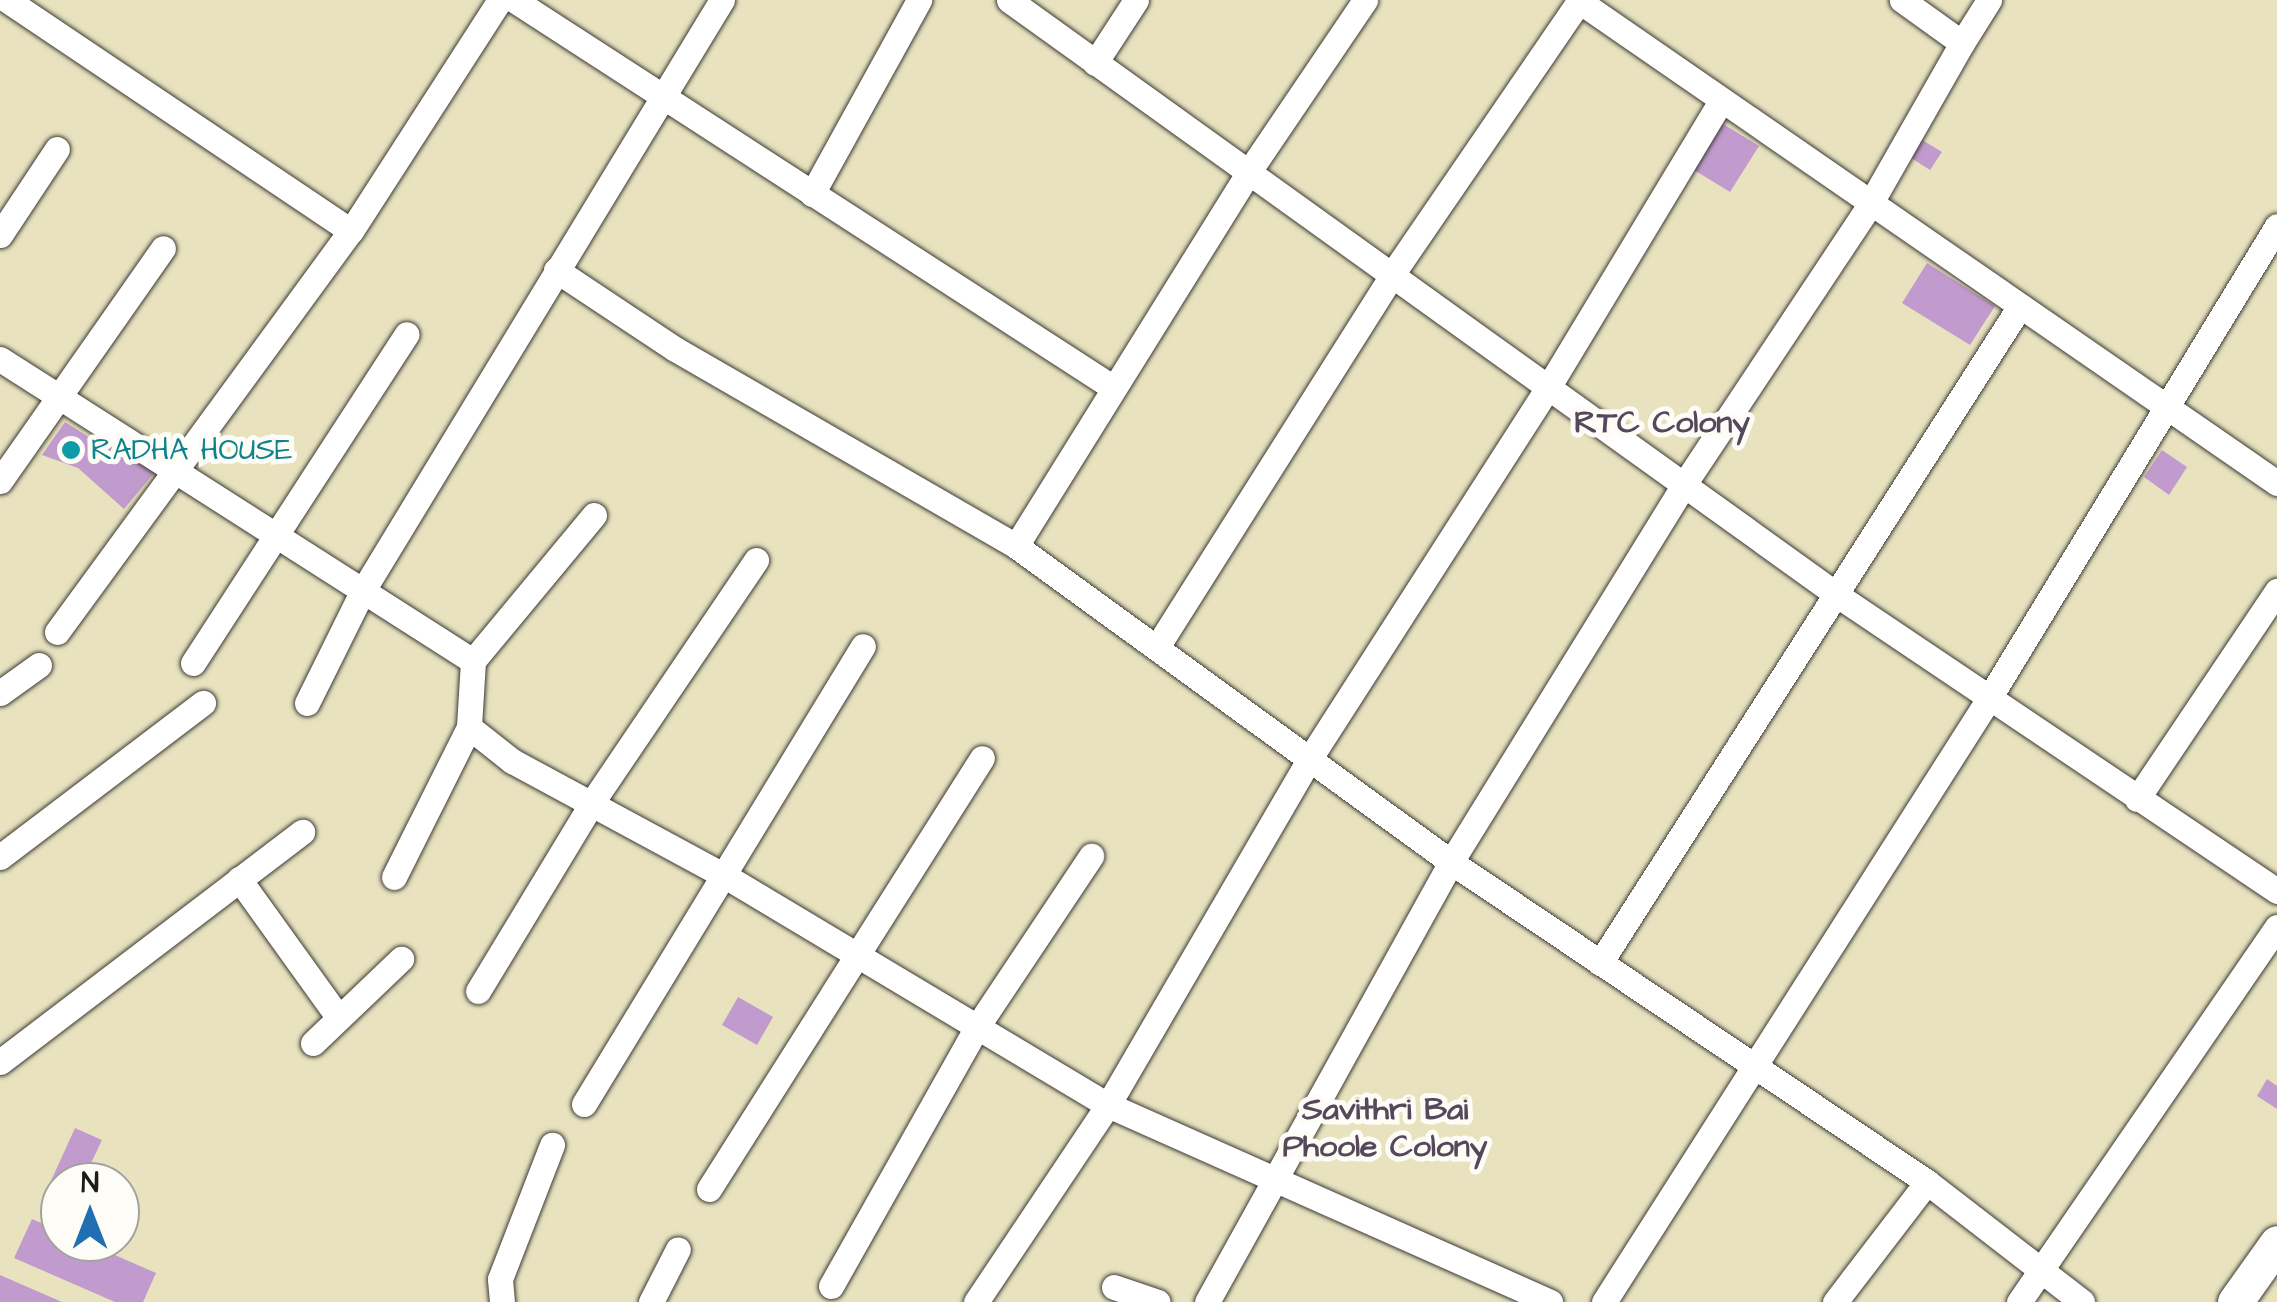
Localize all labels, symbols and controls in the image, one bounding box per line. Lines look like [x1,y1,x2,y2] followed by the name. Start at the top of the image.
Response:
[1574,404,1750,442] district label: RTC Colony
[91,432,293,468] place label: RADHA HOUSE
[60,439,82,461] marker: RADHA HOUSE
[1283,1092,1487,1167] district label: Savithri Bai Phoole Colony
[40,1162,140,1262] north arrow
[81,1164,99,1203] text: N

